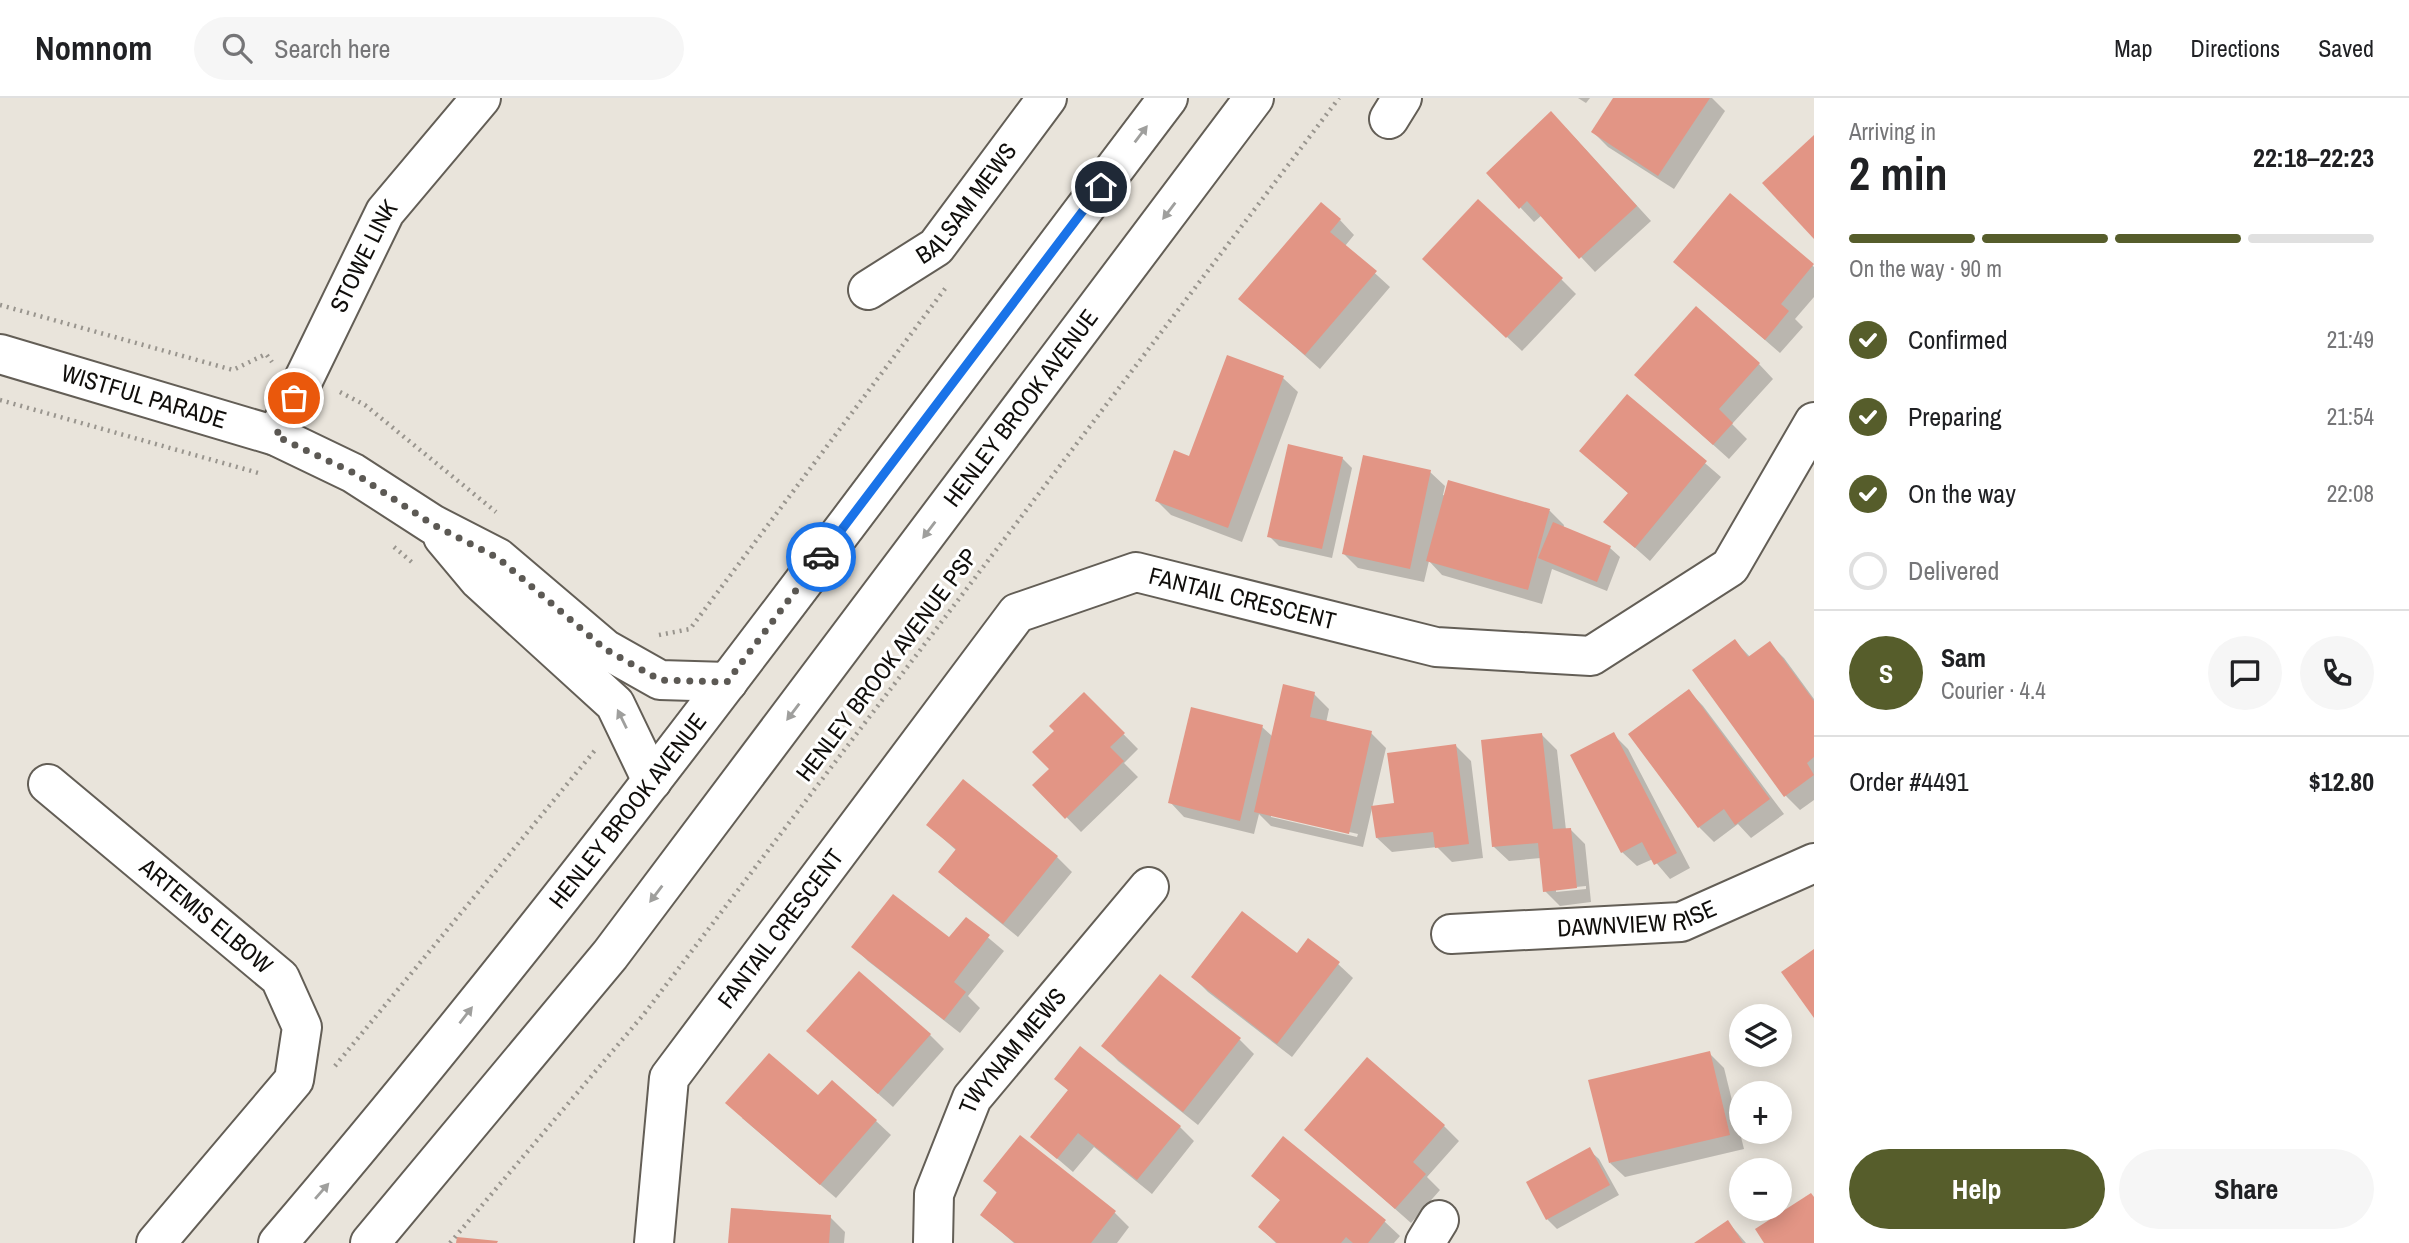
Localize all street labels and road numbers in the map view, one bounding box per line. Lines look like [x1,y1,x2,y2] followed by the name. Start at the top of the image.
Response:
[909,136,1023,271] street label: BALSAM MEWS
[322,192,404,317] street label: STOWE LINK
[936,302,1105,513] street label: HENLEY BROOK AVENUE
[58,356,230,435] street label: WISTFUL PARADE
[788,541,984,787] street label: HENLEY BROOK AVENUE PSP
[1146,559,1339,636] street label: FANTAIL CRESCENT
[541,706,713,915] street label: HENLEY BROOK AVENUE
[710,842,850,1015] street label: FANTAIL CRESCENT
[133,850,280,980] street label: ARTEMIS ELBOW
[1556,891,1721,943] street label: DAWNVIEW RISE
[951,981,1073,1118] street label: TWYNAM MEWS

